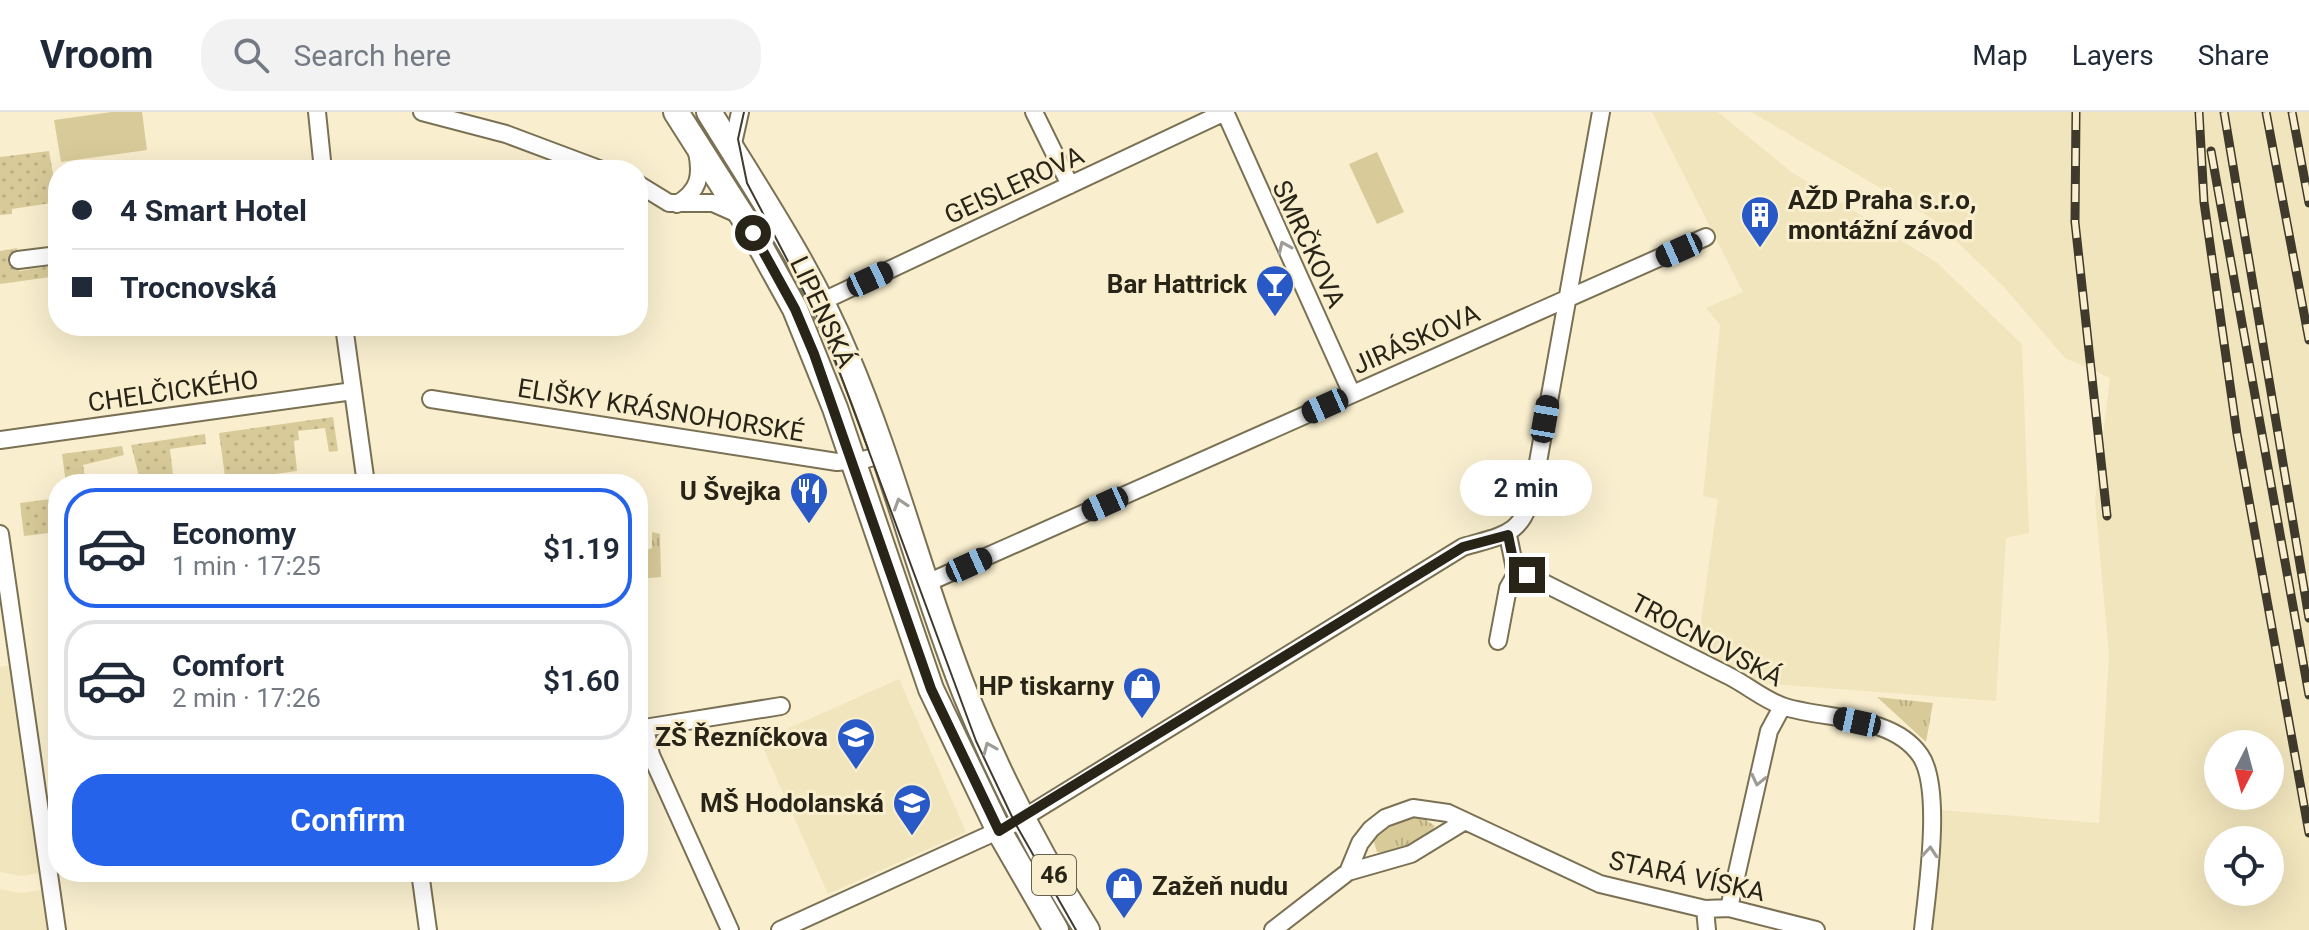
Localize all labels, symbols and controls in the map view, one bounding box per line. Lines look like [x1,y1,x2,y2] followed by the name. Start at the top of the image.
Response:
[201,19,761,91] search box
[40,33,153,77] text: Vroom
[229,33,273,77] icon: search
[293,38,451,73] text: Search here
[1972,39,2028,72] text: Map
[2072,39,2154,72] text: Layers
[2198,39,2269,72] text: Share
[940,140,1088,230] street label: GEISLEROVA
[1266,175,1352,313] street label: SMRČKOVA
[1788,185,1976,245] place label: AŽD Praha s.r.o, montážní závod
[120,193,307,228] text: 4 Smart Hotel
[1739,194,1781,249] building icon: AŽD Praha s.r.o, montážní závod
[735,215,771,251] route start
[1652,229,1706,271] car
[1278,241,1294,255] one-way arrow
[784,252,862,373] street label: LIPENSKÁ
[843,258,897,300] car
[1254,263,1296,318] bar icon: Bar Hattrick
[1107,269,1248,299] place label: Bar Hattrick
[120,270,277,305] text: Trocnovská
[1348,298,1484,380] street label: JIRÁSKOVA
[86,364,260,418] street label: CHELČICKÉHO
[516,373,806,447] street label: ELIŠKY KRÁSNOHORSKÉ
[1298,385,1352,427] car
[1529,393,1561,445] car
[1461,459,1593,515] callout: 2 min
[788,470,830,525] restaurant icon: U Švejka
[1493,473,1559,503] text: 2 min
[680,476,781,506] place label: U Švejka
[1078,483,1132,525] car
[894,498,910,512] one-way arrow
[76,512,148,584] icon: car
[172,516,296,551] text: Economy
[543,531,620,566] text: $1.19
[942,544,996,586] car
[172,551,321,581] text: 1 min · 17:25
[1509,557,1545,593] route end
[1626,587,1788,693] street label: TROCNOVSKÁ
[76,644,148,716] icon: car
[172,648,284,683] text: Comfort
[543,663,620,698] text: $1.60
[1121,665,1163,720] shop icon: HP tiskarny
[978,671,1115,701] place label: HP tiskarny
[172,683,321,713] text: 2 min · 17:26
[1831,705,1883,739] car
[835,716,877,771] school or university icon: ZŠ Řezníčkova
[655,722,828,752] place label: ZŠ Řezníčkova
[2204,730,2284,810] north arrow
[2204,730,2284,906] map controls
[982,742,999,756] one-way arrow
[1750,773,1767,786] one-way arrow
[72,774,624,866] button: Confirm
[891,782,933,837] school or university icon: MŠ Hodolanská
[700,788,884,818] place label: MŠ Hodolanská
[2204,826,2284,906] button: locate
[1606,845,1768,907] street label: STARÁ VÍSKA
[1921,845,1938,858] one-way arrow
[1032,855,1076,895] road number: 46
[1103,865,1145,920] shop icon: Zažeň nudu
[1152,871,1288,901] place label: Zažeň nudu

